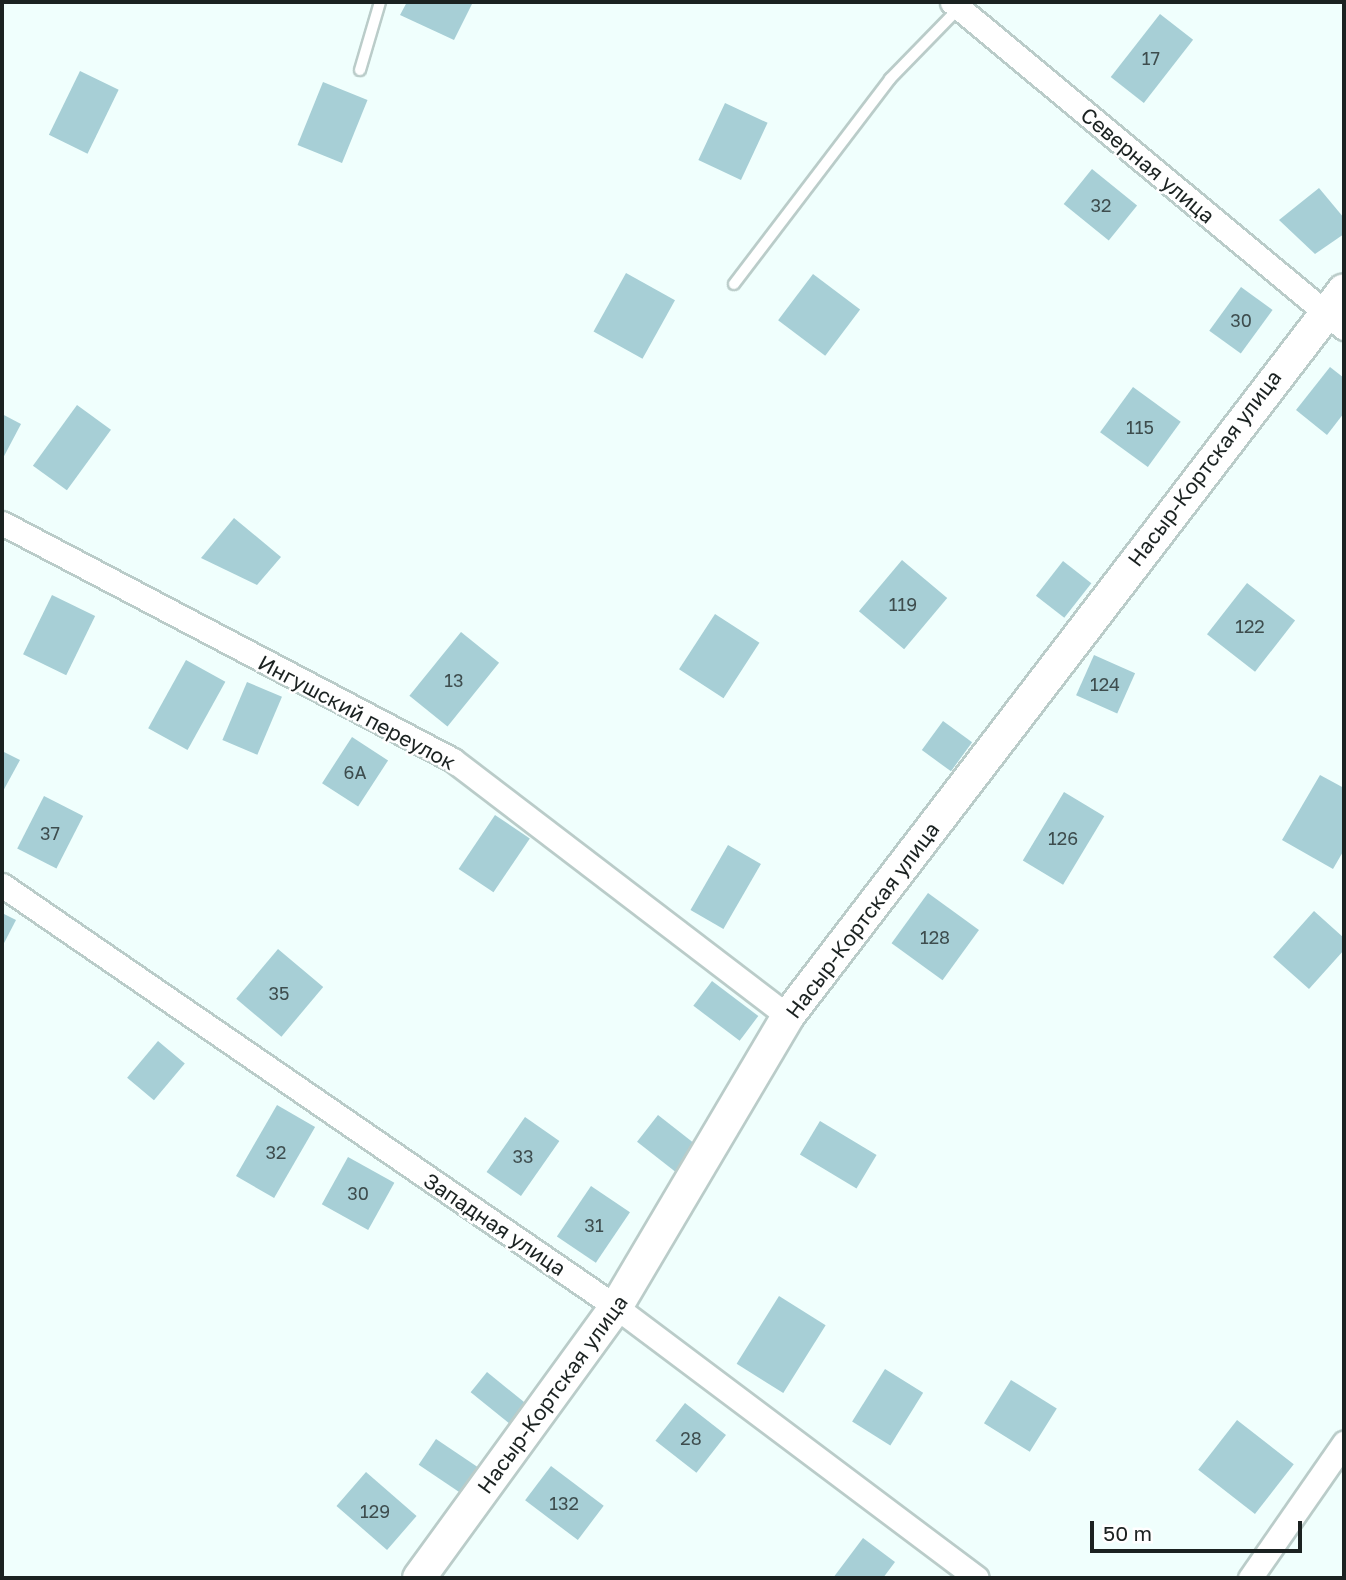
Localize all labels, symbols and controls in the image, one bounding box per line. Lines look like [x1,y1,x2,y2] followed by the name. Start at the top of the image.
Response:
[1142,47,1160,69] house number: 17
[1076,102,1220,228] street label: Северная улица
[1091,194,1111,216] house number: 32
[1230,309,1252,331] house number: 30
[1122,365,1286,571] street label: Насыр-Кортская улица
[1126,416,1154,438] house number: 115
[889,593,917,615] house number: 119
[1235,615,1265,637] house number: 122
[254,649,460,775] street label: Ингушский переулок
[444,669,464,691] house number: 13
[1090,673,1120,695] house number: 124
[344,761,366,783] house number: 6А
[780,817,944,1023] street label: Насыр-Кортская улица
[40,822,60,844] house number: 37
[1048,827,1078,849] house number: 126
[920,926,950,948] house number: 128
[269,982,289,1004] house number: 35
[266,1141,286,1163] house number: 32
[512,1145,534,1167] house number: 33
[419,1167,571,1281] street label: Западная улица
[347,1182,369,1204] house number: 30
[584,1214,604,1236] house number: 31
[472,1290,632,1498] street label: Насыр-Кортская улица
[680,1427,702,1449] house number: 28
[549,1492,579,1514] house number: 132
[360,1500,390,1522] house number: 129
[1094,1506,1306,1550] scale bar
[1103,1520,1152,1546] text: 50 m

